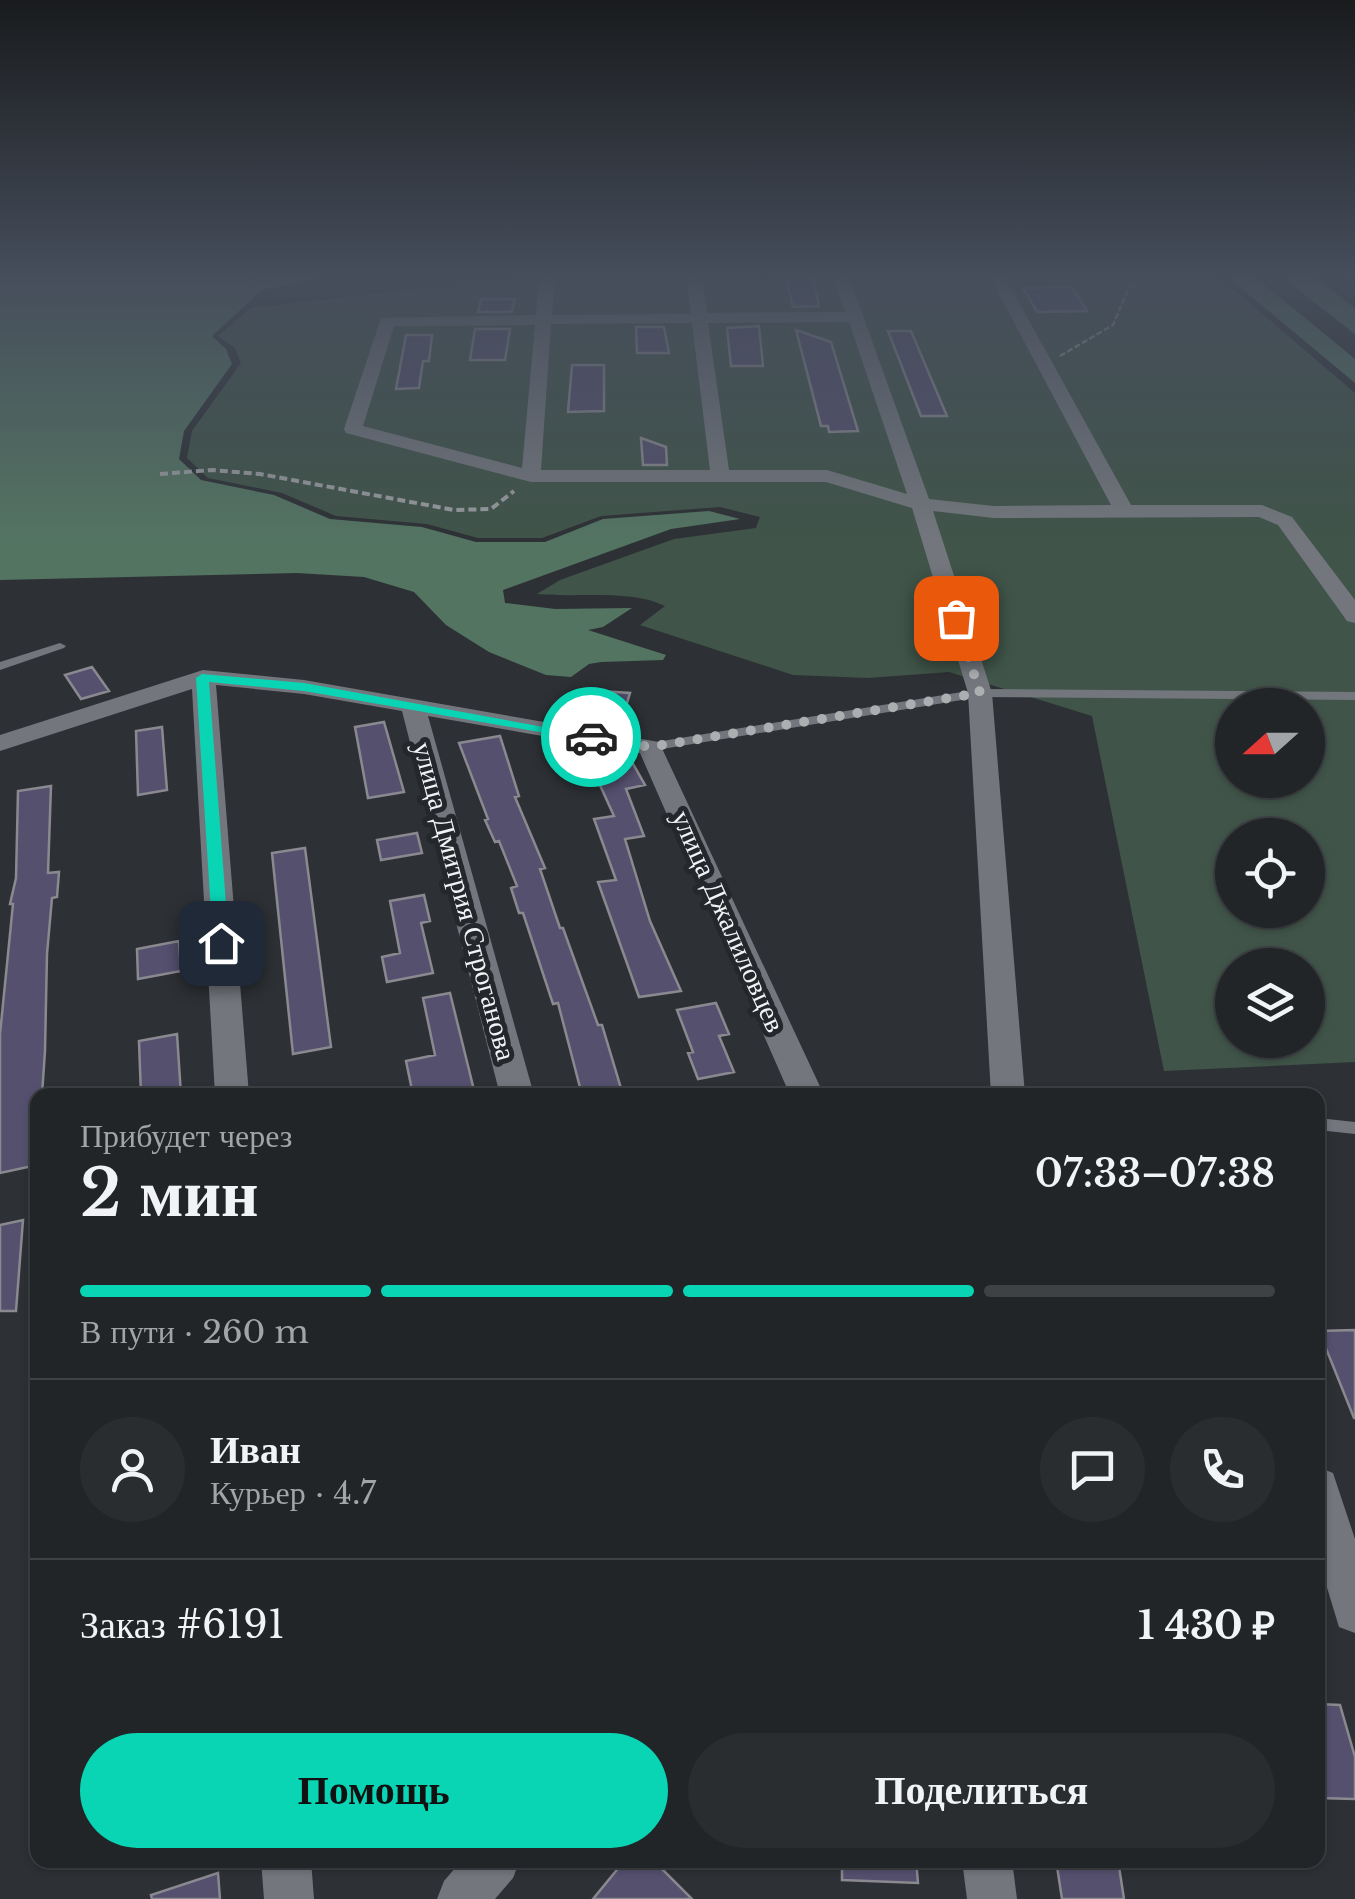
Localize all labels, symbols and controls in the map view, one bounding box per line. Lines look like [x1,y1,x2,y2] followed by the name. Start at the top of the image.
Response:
[914,576,999,661] pin
[929,591,984,646] icon: bag
[541,687,641,787] courier
[1215,688,1325,798] north arrow
[1215,688,1325,1058] map controls
[564,710,619,765] icon: car
[405,738,524,1065] street label: улица Дмитрия Строганова
[664,805,793,1038] street label: улица Джалиловцев
[1215,818,1325,928] button: locate
[179,901,264,986] pin
[194,916,249,971] icon: home
[1215,948,1325,1058] button: layers
[80,1116,292,1156] text: Прибудет через
[1035,1150,1275,1197] text: 07:33–07:38
[80,1153,259,1234] text: 2 мин
[80,1312,309,1352] text: В пути · 260 m
[80,1417,185,1522] button: person
[1040,1417,1145,1522] button: chat
[1170,1417,1275,1522] button: phone
[210,1426,301,1473] text: Иван
[210,1473,376,1513] text: Курьер · 4.7
[80,1601,285,1648] text: Заказ #6191
[1138,1602,1275,1649] text: 1 430 ₽
[80,1733,668,1848] button: Помощь
[688,1733,1275,1848] button: Поделиться

